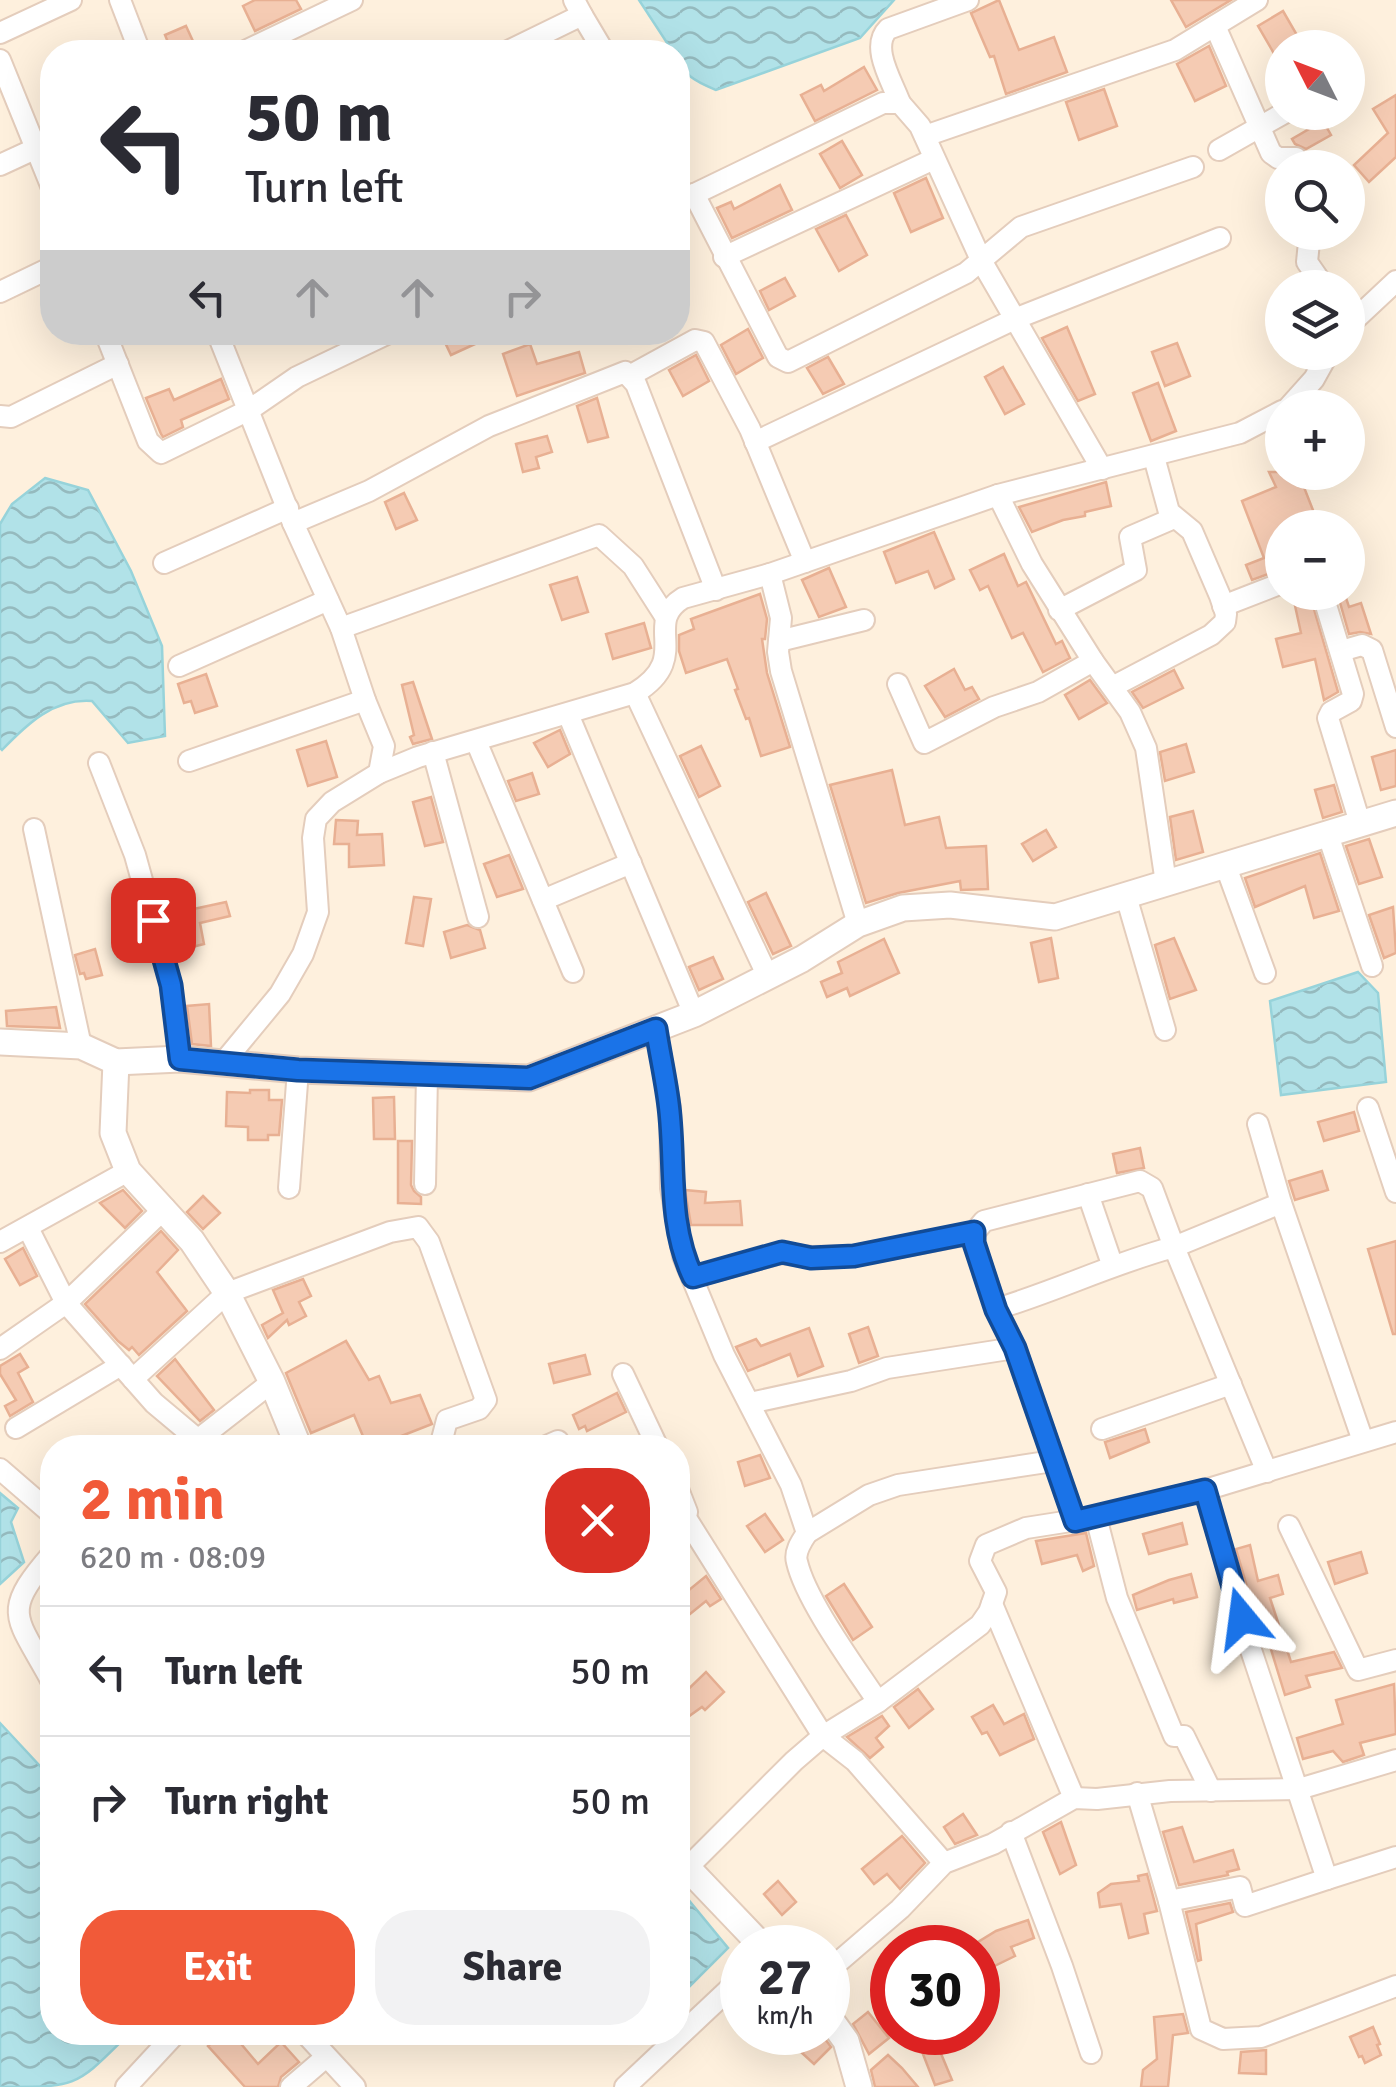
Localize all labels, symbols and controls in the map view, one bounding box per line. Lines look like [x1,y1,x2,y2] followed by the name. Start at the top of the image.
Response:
[1265,30,1365,130] north arrow
[1265,30,1365,610] map controls
[245,74,393,160] text: 50 m
[80,80,210,210] icon: left
[1265,150,1365,250] button: search
[245,160,404,215] text: Turn left
[180,270,235,325] icon: left
[285,270,340,325] icon: ahead
[390,270,445,325] icon: ahead
[495,270,550,325] icon: right
[1265,270,1365,370] button: layers
[1265,390,1365,490] button: +
[1265,510,1365,610] button: −
[111,878,196,963] pin
[126,893,181,948] icon: arrive
[80,1463,225,1537] text: 2 min
[545,1468,650,1573] button: close
[80,1538,266,1577] text: 620 m · 08:09
[1190,1566,1294,1670] position arrow
[80,1644,135,1699] icon: left
[165,1648,303,1695] text: Turn left
[570,1648,650,1695] text: 50 m
[80,1774,135,1829] icon: right
[165,1778,329,1825] text: Turn right
[570,1778,650,1825] text: 50 m
[80,1910,355,2025] button: Exit
[375,1910,650,2025] button: Share
[870,1925,1000,2055] speed limit sign: 30
[758,1947,812,2009] text: 27
[757,2000,813,2031] text: km/h

